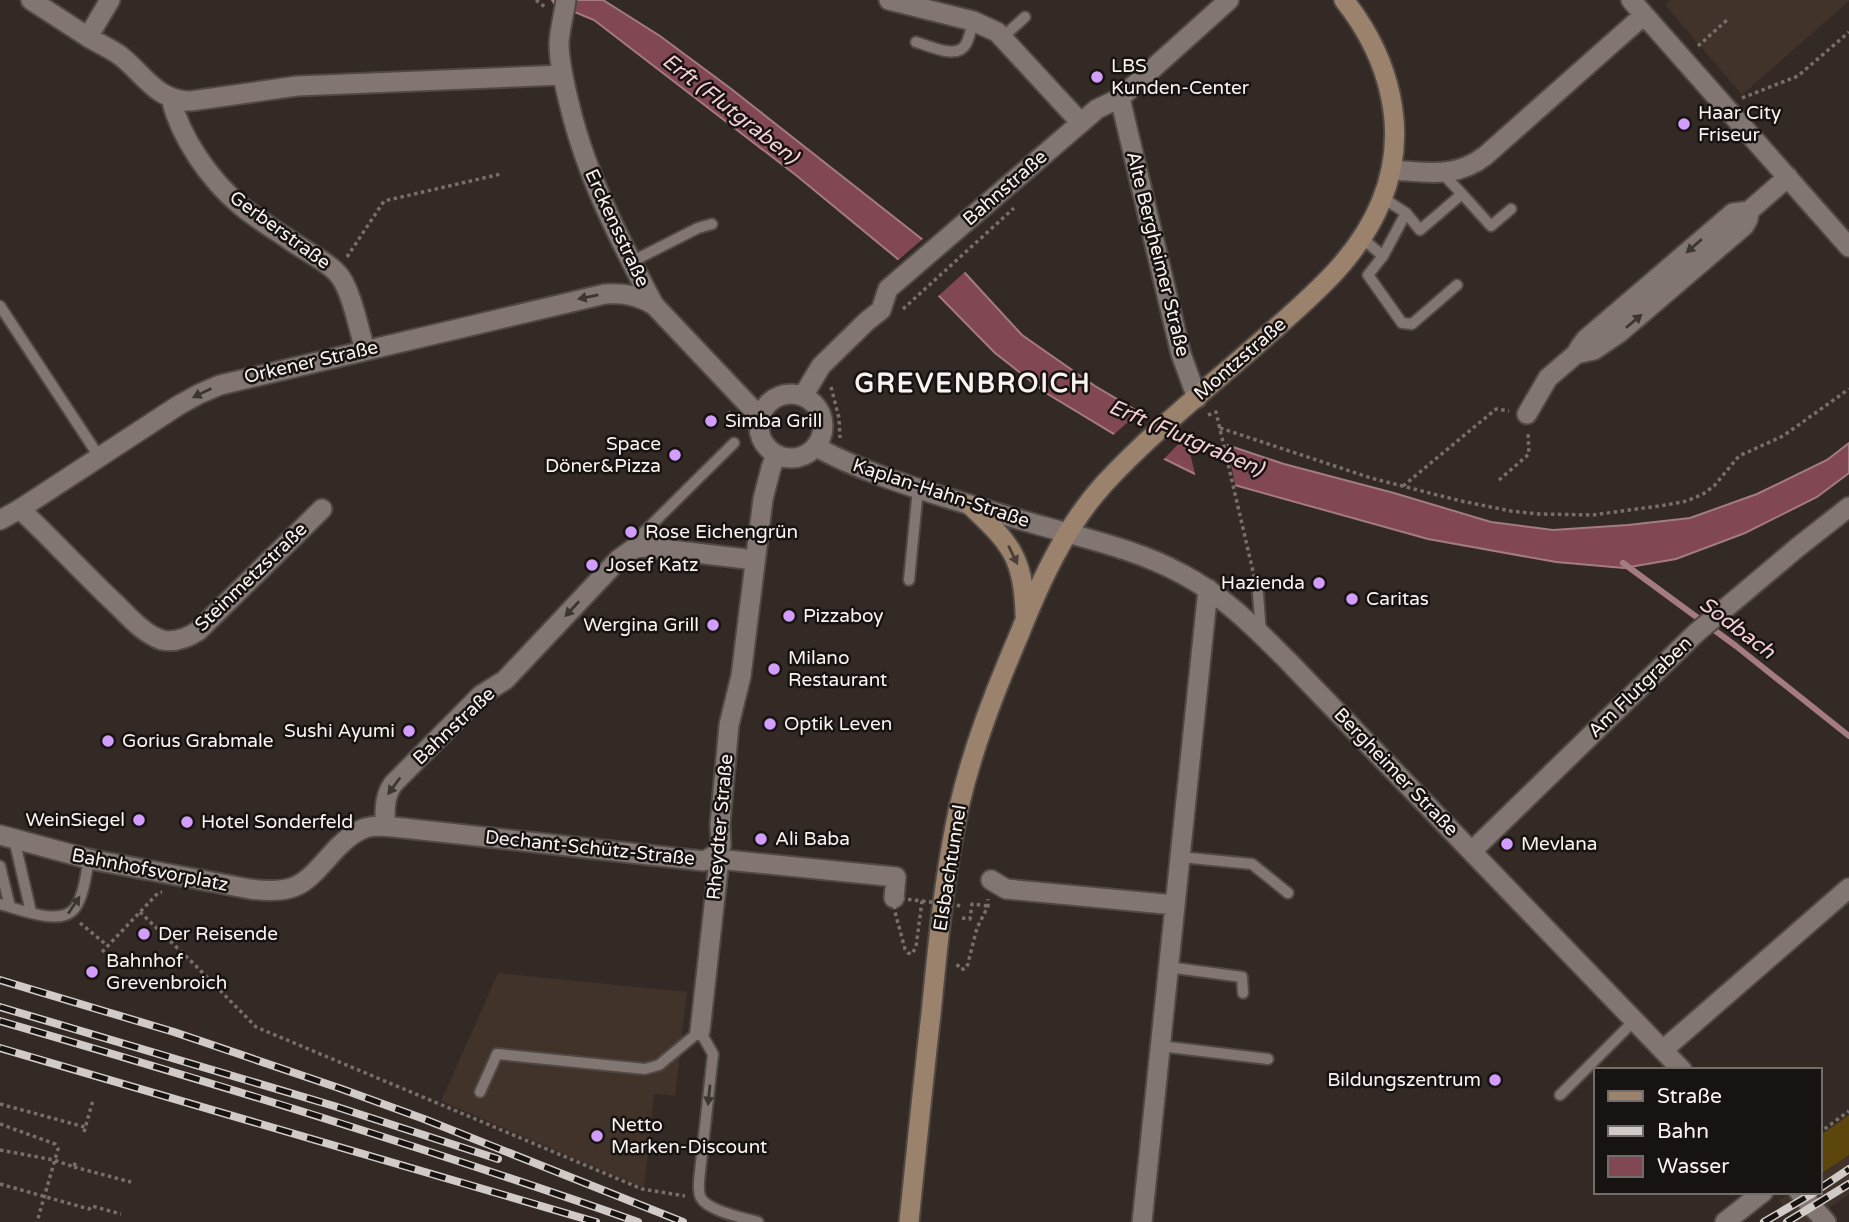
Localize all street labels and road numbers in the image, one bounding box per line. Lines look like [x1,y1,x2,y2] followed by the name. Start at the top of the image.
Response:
[959,146,1051,230] street label: Bahnstraße
[1122,149,1194,359] street label: Alte Bergheimer Straße
[580,166,654,290] street label: Erckensstraße
[225,186,335,274] street label: Gerberstraße
[1190,313,1290,405] street label: Montzstraße
[242,336,380,388] street label: Orkener Straße
[850,454,1032,532] street label: Kaplan-Hahn-Straße
[191,518,311,636] street label: Steinmetzstraße
[1584,632,1696,742] street label: Am Flutgraben
[409,683,499,769] street label: Bahnstraße
[1329,704,1463,840] street label: Bergheimer Straße
[703,753,737,901] street label: Rheydter Straße
[929,803,971,933] street label: Elsbachtunnel
[484,826,696,870] street label: Dechant-Schütz-Straße
[70,844,230,896] street label: Bahnhofsvorplatz

